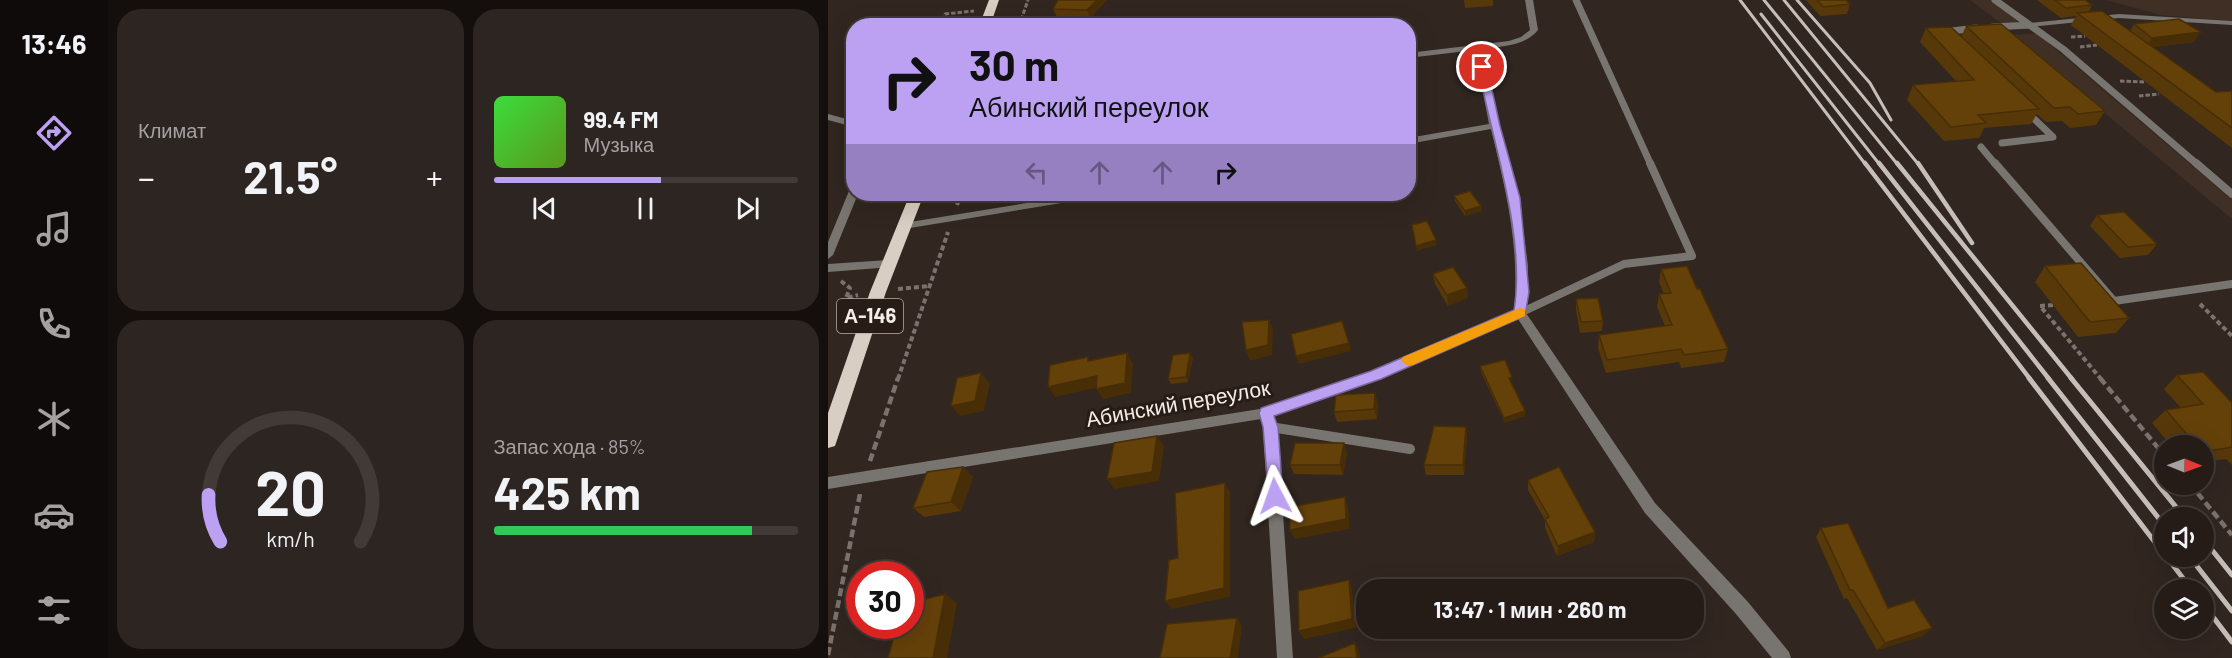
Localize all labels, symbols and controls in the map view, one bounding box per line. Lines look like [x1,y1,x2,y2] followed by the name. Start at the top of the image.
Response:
[22,27,86,59] text: 13:46
[969,39,1059,89] text: 30 m
[1456,41,1507,92] pin
[870,42,948,120] icon: right
[1465,50,1498,83] icon: arrive
[969,90,1209,122] text: Абинский переулок
[584,106,659,132] text: 99.4 FM
[33,112,75,154] icon: directions
[138,118,206,142] text: Климат
[584,132,654,156] text: Музыка
[243,149,337,203] text: 21.5°
[1020,156,1053,189] icon: left
[1083,156,1116,189] icon: ahead
[1146,156,1179,189] icon: ahead
[1209,156,1242,189] icon: right
[138,157,155,197] text: −
[426,157,443,197] text: +
[528,192,561,225] icon: previous
[629,192,662,225] icon: pause
[731,192,764,225] icon: next
[33,208,75,250] icon: music
[837,299,903,333] road number: А-146
[33,303,75,345] icon: phone
[1084,374,1272,431] street label: Абинский переулок
[33,398,75,440] icon: climate
[494,434,646,458] text: Запас хода · 85%
[2154,435,2214,495] north arrow
[2154,435,2214,639] map controls
[255,454,326,528] text: 20
[1243,464,1307,528] position arrow
[494,465,641,519] text: 425 km
[33,494,75,536] icon: car
[2154,507,2214,567] button: sound
[266,526,315,551] text: km/h
[846,561,924,639] speed limit sign: 30
[2154,579,2214,639] button: layers
[33,589,75,631] icon: filters
[1434,596,1626,622] text: 13:47 · 1 мин · 260 m

